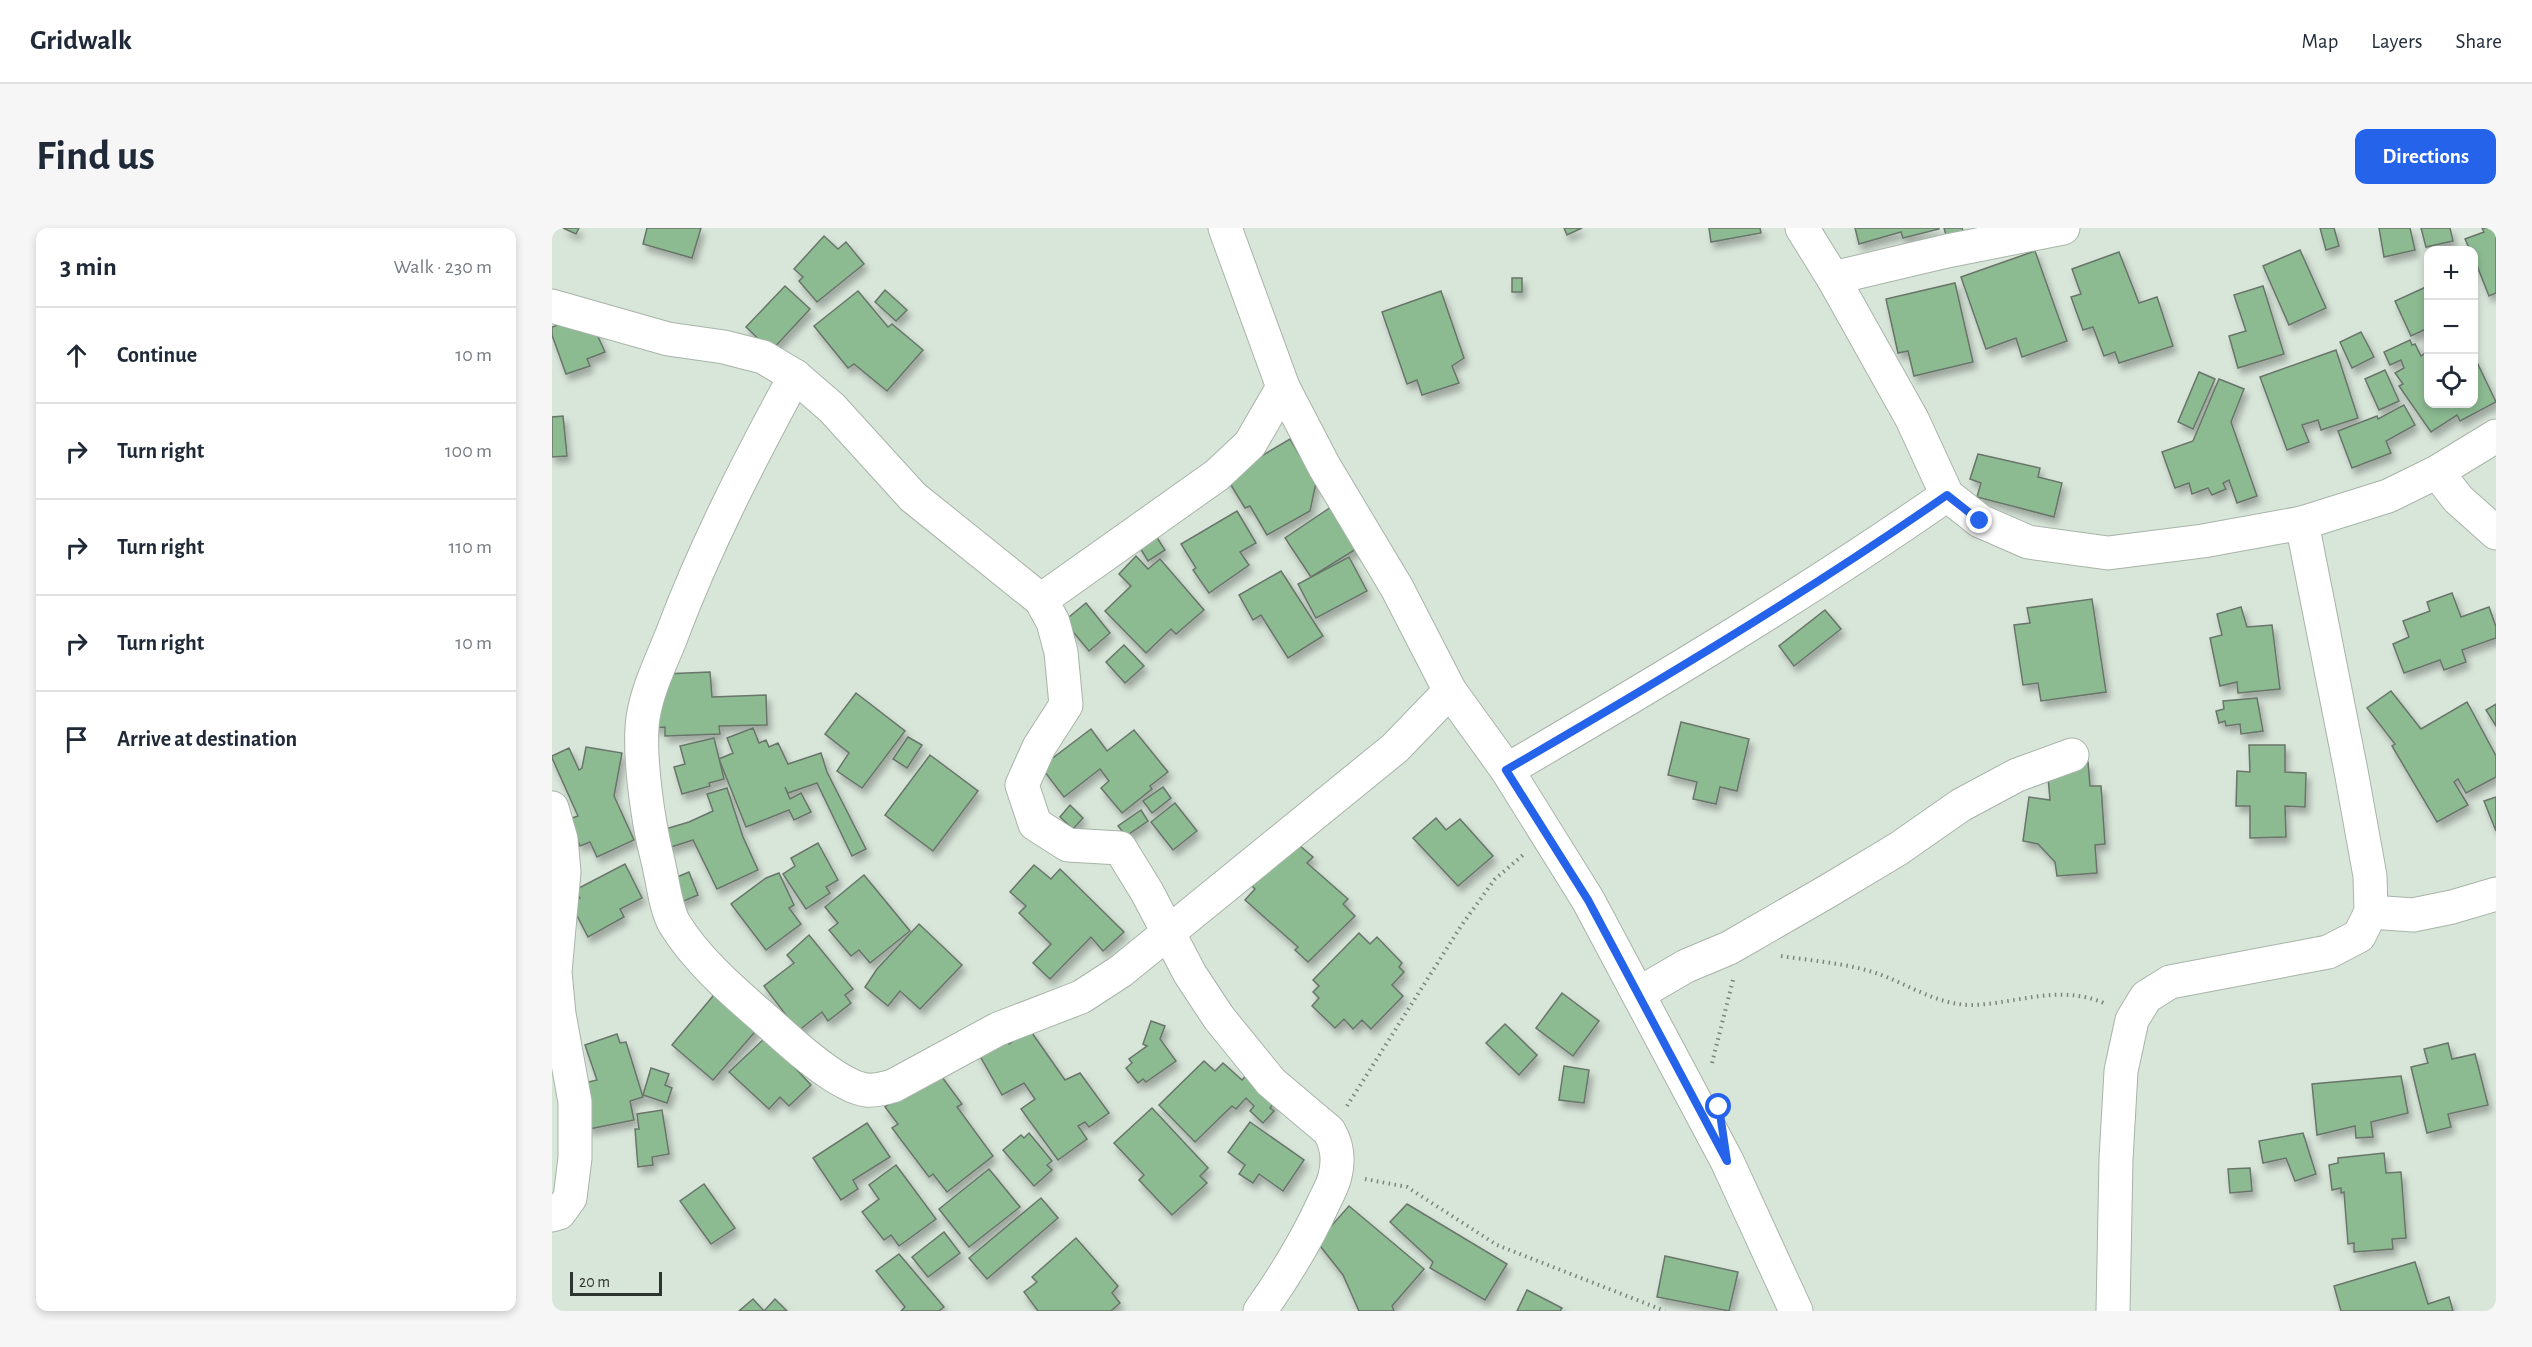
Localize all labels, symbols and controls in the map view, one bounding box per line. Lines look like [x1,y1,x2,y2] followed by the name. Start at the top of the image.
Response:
[30,27,132,55] text: Gridwalk
[2302,31,2338,52] text: Map
[2371,31,2422,52] text: Layers
[2455,31,2502,52] text: Share
[2355,129,2496,184] button: Directions
[36,135,155,177] text: Find us
[2424,246,2478,408] map controls
[2424,246,2478,300] button: +
[60,254,117,280] text: 3 min
[394,257,492,277] text: Walk · 230 m
[2424,300,2478,354] button: −
[60,339,93,372] icon: ahead
[117,344,197,366] text: Continue
[455,345,492,365] text: 10 m
[2424,354,2478,408] button: locate
[60,435,93,468] icon: right
[117,440,204,462] text: Turn right
[445,441,492,461] text: 100 m
[1966,507,1992,533] route end
[60,531,93,564] icon: right
[117,536,204,558] text: Turn right
[448,537,492,557] text: 110 m
[60,627,93,660] icon: right
[117,632,204,654] text: Turn right
[455,633,492,653] text: 10 m
[60,723,93,756] icon: arrive
[117,728,297,750] text: Arrive at destination
[1705,1093,1731,1119] route start
[570,1269,662,1296] scale bar
[579,1274,610,1290] text: 20 m

